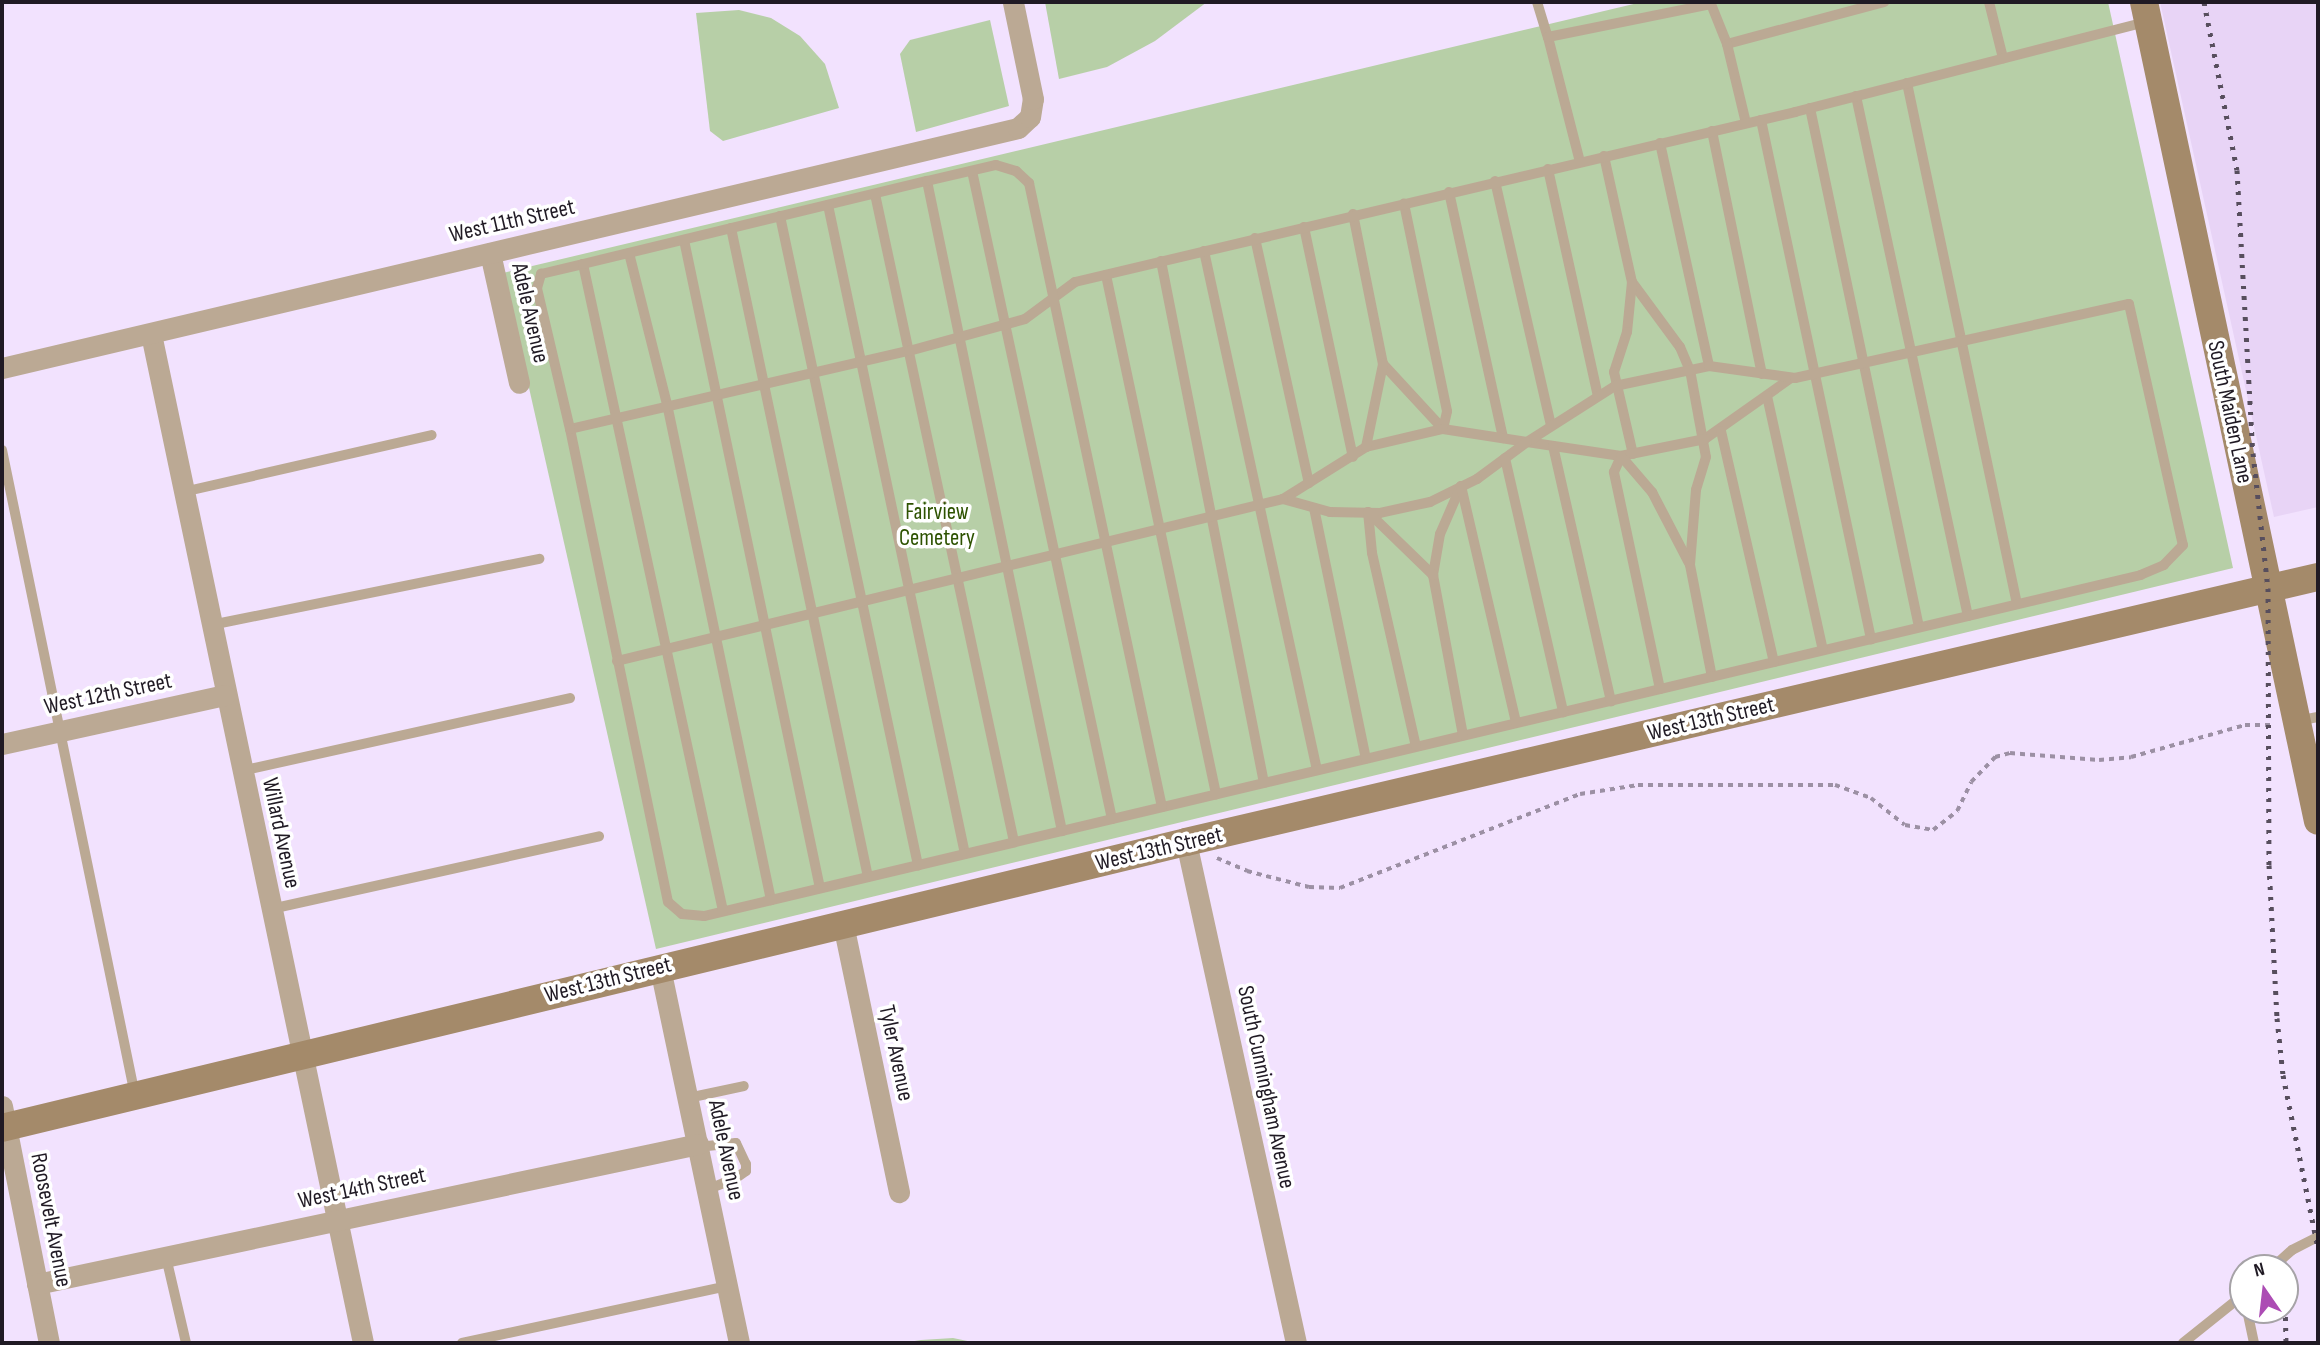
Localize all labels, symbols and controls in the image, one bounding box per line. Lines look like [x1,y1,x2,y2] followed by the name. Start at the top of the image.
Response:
[447,193,577,249] street label: West 11th Street
[505,260,555,366] street label: Adele Avenue
[2201,338,2259,486] street label: South Maiden Lane
[899,498,975,552] park label: Fairview Cemetery
[42,667,174,721] street label: West 12th Street
[1645,691,1777,747] street label: West 13th Street
[256,775,306,891] street label: Willard Avenue
[1093,821,1225,877] street label: West 13th Street
[542,951,674,1009] street label: West 13th Street
[1231,983,1301,1191] street label: South Cunningham Avenue
[872,1003,920,1103] street label: Tyler Avenue
[702,1097,750,1203] street label: Adele Avenue
[24,1151,78,1289] street label: Roosevelt Avenue
[296,1161,428,1215] street label: West 14th Street
[2229,1254,2299,1324] north arrow
[2252,1258,2267,1282] text: N

